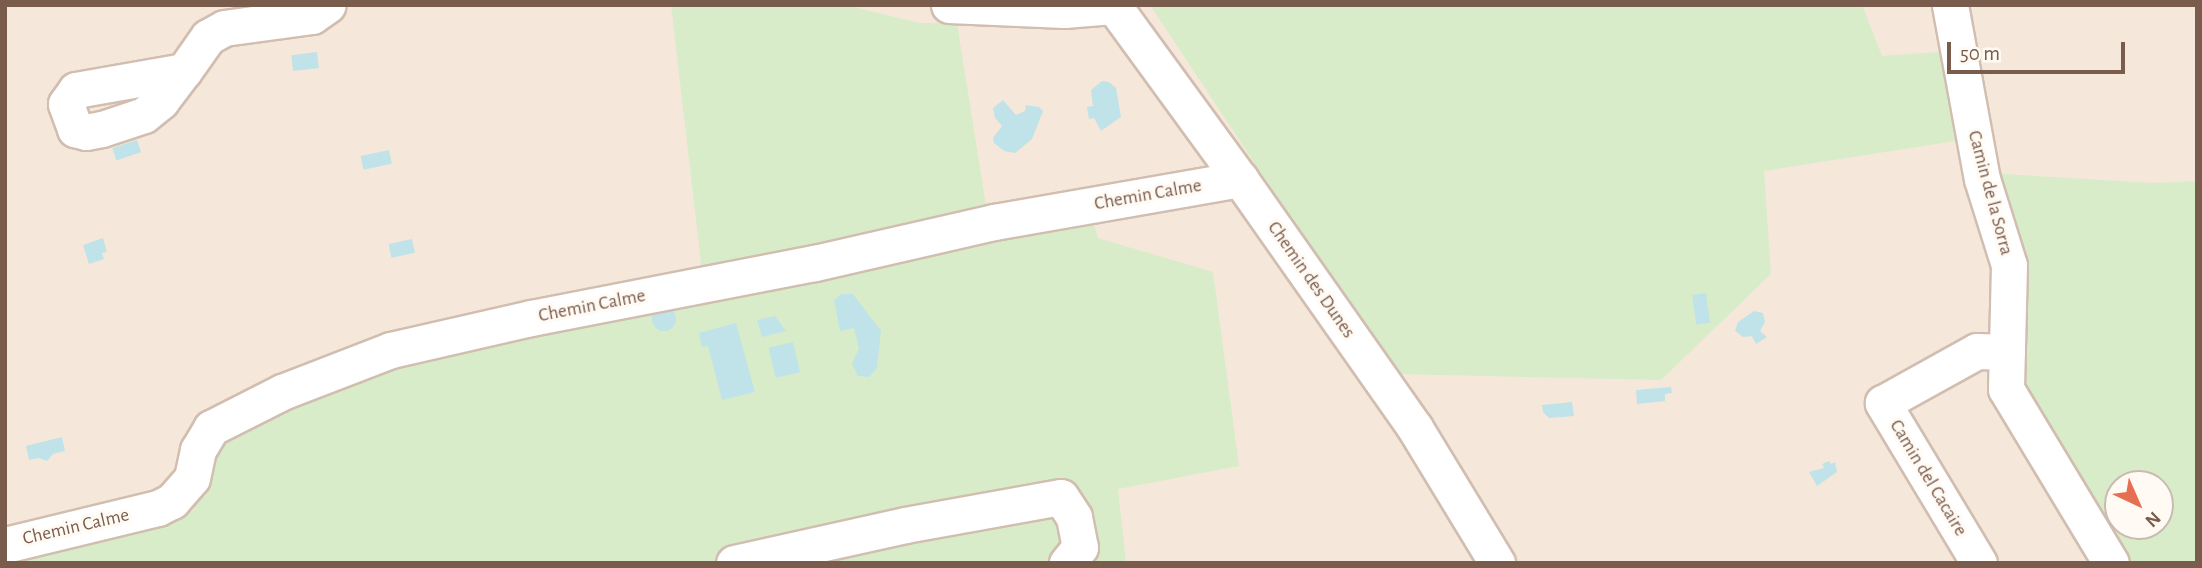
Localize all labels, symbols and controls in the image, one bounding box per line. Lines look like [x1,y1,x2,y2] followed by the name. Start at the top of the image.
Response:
[1950,28,2128,72] scale bar
[1960,43,2000,64] text: 50 m
[1962,128,2018,258] street label: Camin de la Sorra
[1093,174,1203,216] street label: Chemin Calme
[1262,217,1360,343] street label: Chemin des Dunes
[537,284,647,328] street label: Chemin Calme
[1884,416,1972,540] street label: Camin del Cacaire
[2104,470,2174,540] north arrow
[21,504,131,550] street label: Chemin Calme
[2141,508,2164,530] text: N

